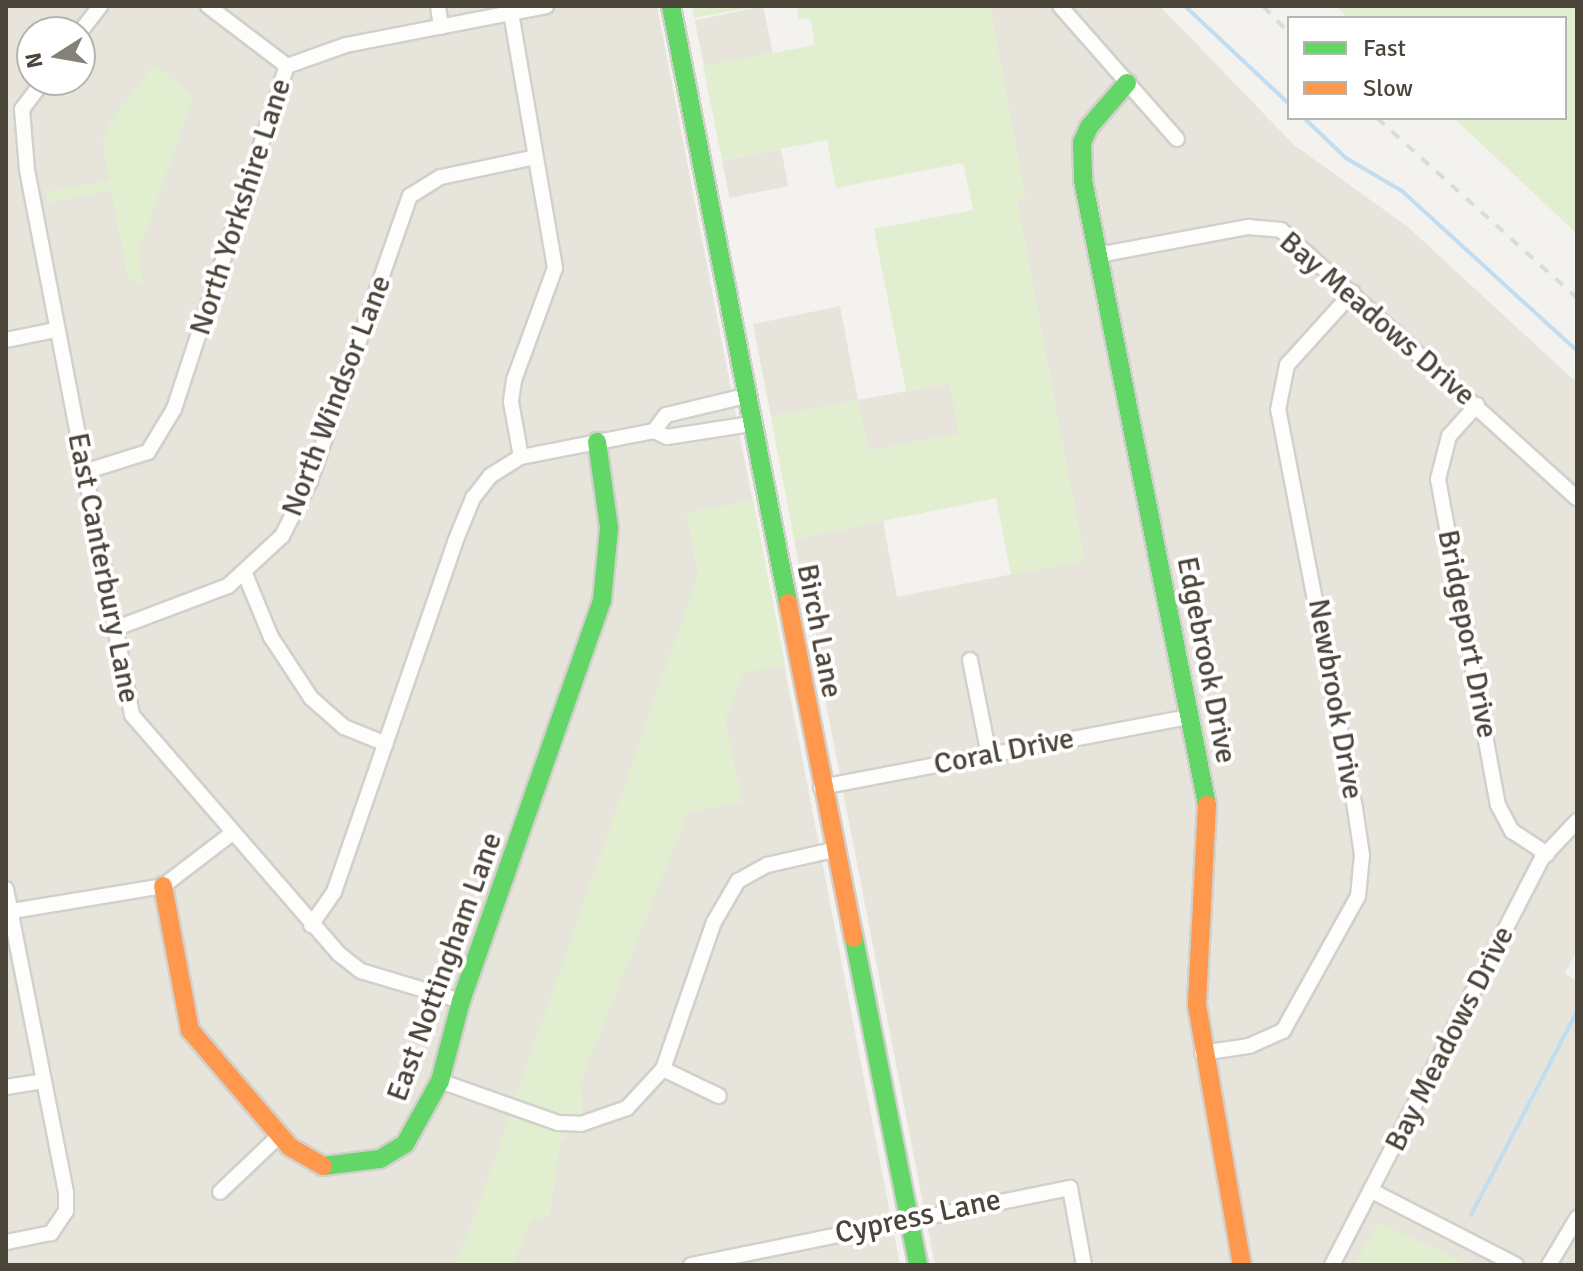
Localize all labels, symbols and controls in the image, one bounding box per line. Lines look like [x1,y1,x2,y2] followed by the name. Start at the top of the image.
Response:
[16,16,96,96] north arrow
[1287,16,1567,120] legend
[1363,33,1406,63] text: Fast
[19,50,49,70] text: N
[1363,73,1413,103] text: Slow
[183,74,299,340] street label: North Yorkshire Lane
[1272,224,1482,414] street label: Bay Meadows Drive
[274,270,400,522] street label: North Windsor Lane
[59,430,147,706] street label: East Canterbury Lane
[1429,527,1505,741] street label: Bridgeport Drive
[1168,554,1244,766] street label: Edgebrook Drive
[788,561,850,701] street label: Birch Lane
[1300,596,1370,802] street label: Newbrook Drive
[931,721,1077,783] street label: Coral Drive
[380,828,510,1106] street label: East Nottingham Lane
[1378,921,1522,1157] street label: Bay Meadows Drive
[832,1182,1004,1252] street label: Cypress Lane

